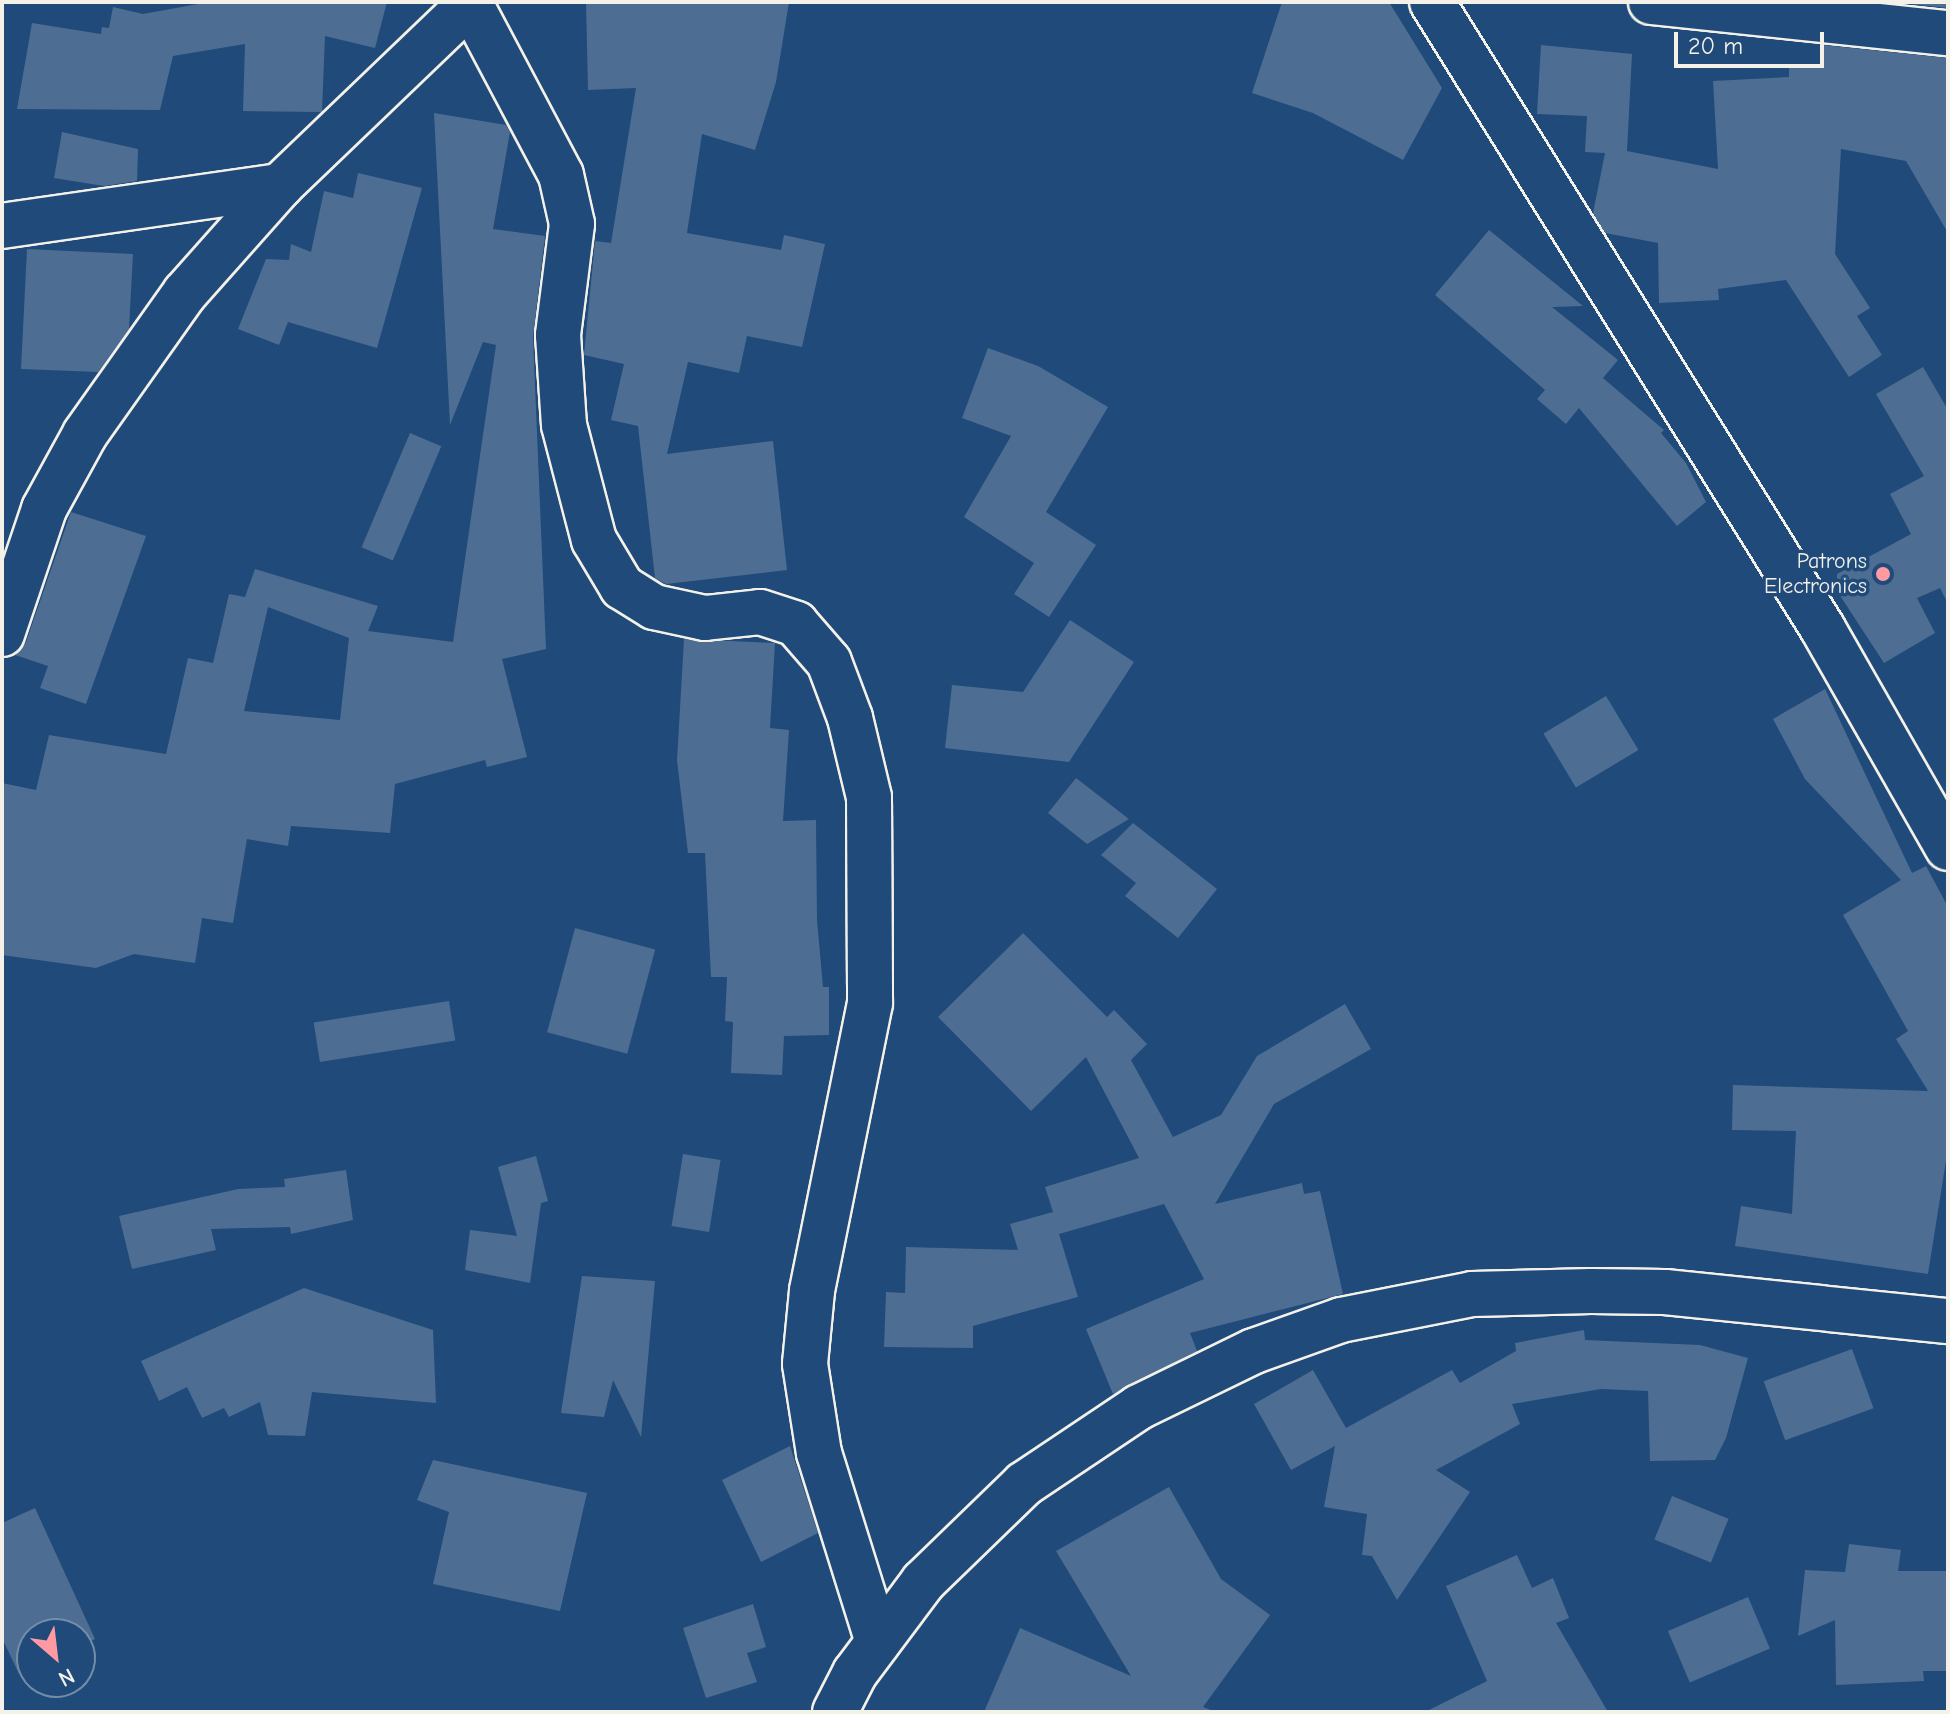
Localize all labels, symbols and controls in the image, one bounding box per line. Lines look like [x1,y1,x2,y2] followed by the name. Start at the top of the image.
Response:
[1678,16,1828,66] scale bar
[1688,32,1743,60] text: 20 m
[1764,548,1867,600] place label: Patrons Electronics
[1874,565,1892,583] marker: Patrons Electronics
[16,1618,96,1698] north arrow
[54,1663,79,1692] text: N

